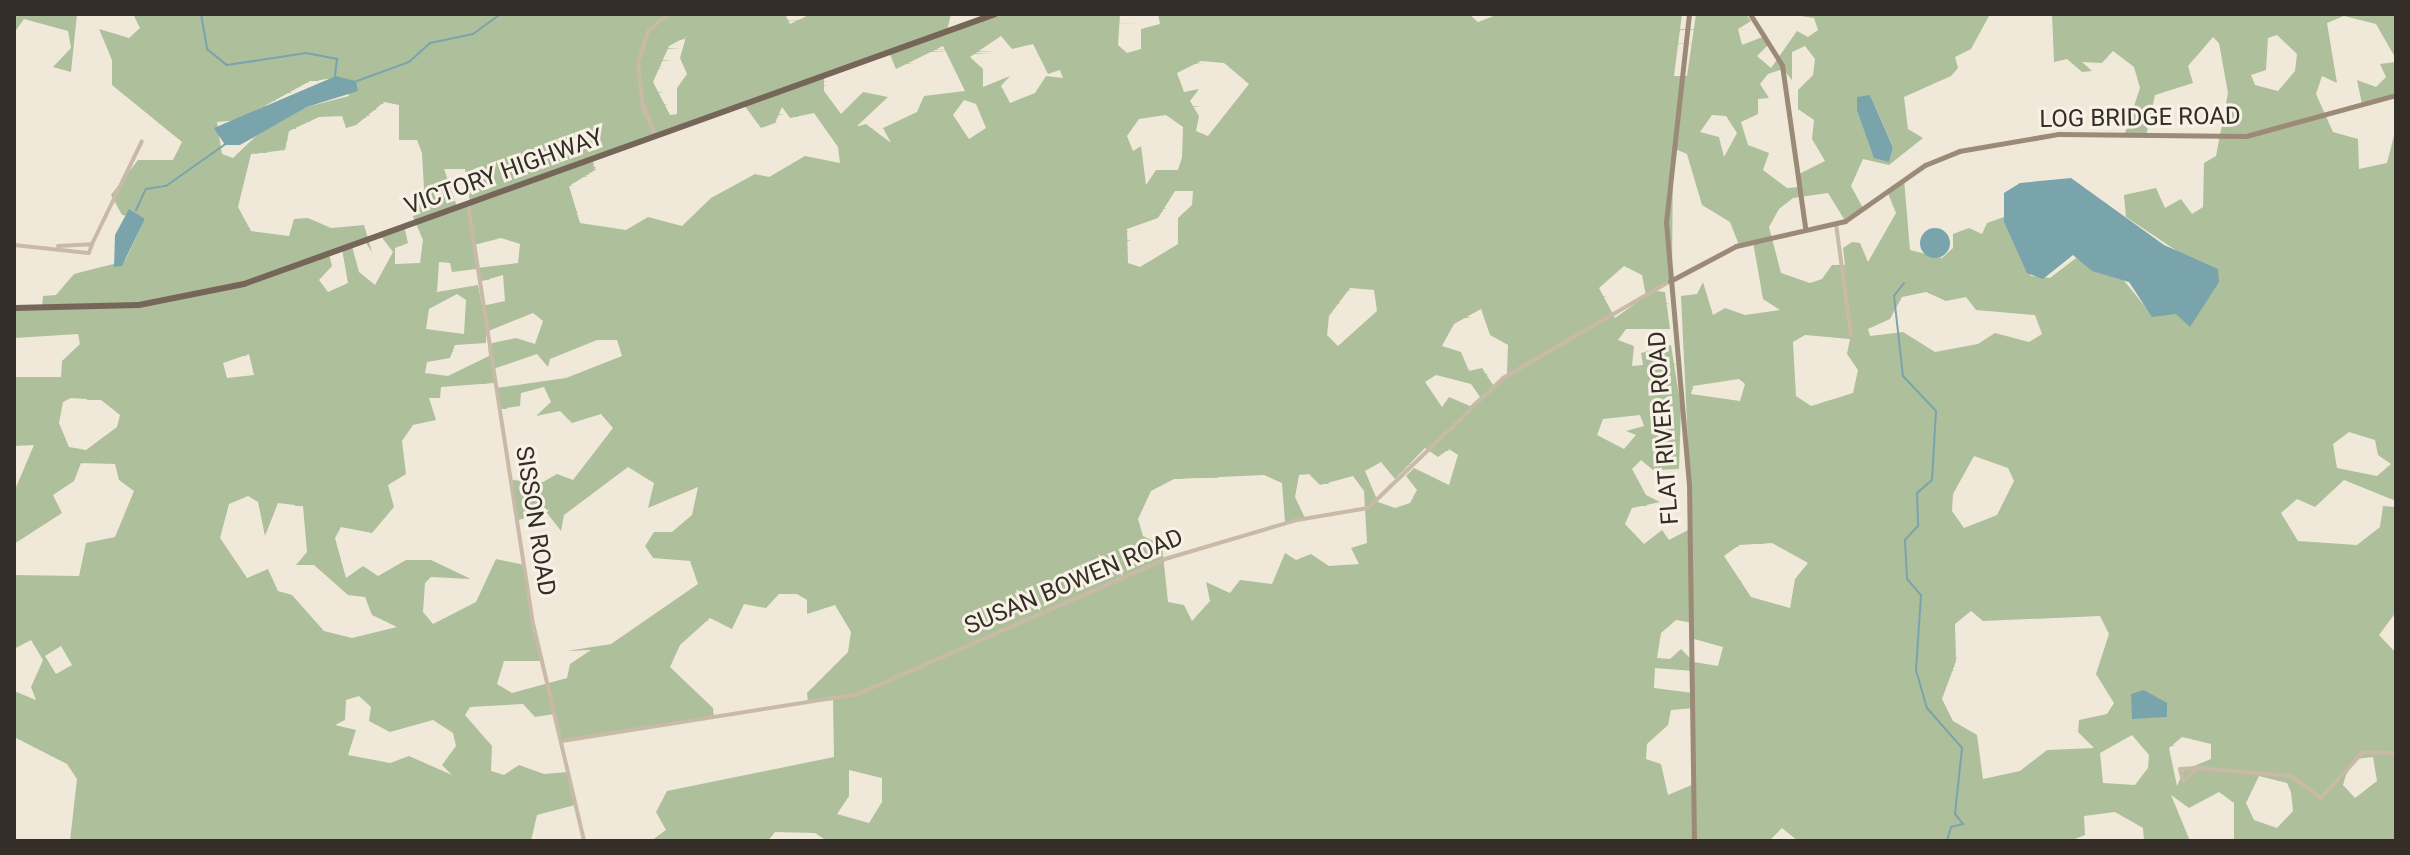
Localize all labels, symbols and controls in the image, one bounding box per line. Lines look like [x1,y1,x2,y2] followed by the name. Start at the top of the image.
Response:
[2039,102,2241,134] street label: LOG BRIDGE ROAD
[401,123,607,221] street label: VICTORY HIGHWAY
[1643,330,1685,526] street label: FLAT RIVER ROAD
[509,444,561,598] street label: SISSON ROAD
[960,523,1188,641] street label: SUSAN BOWEN ROAD

